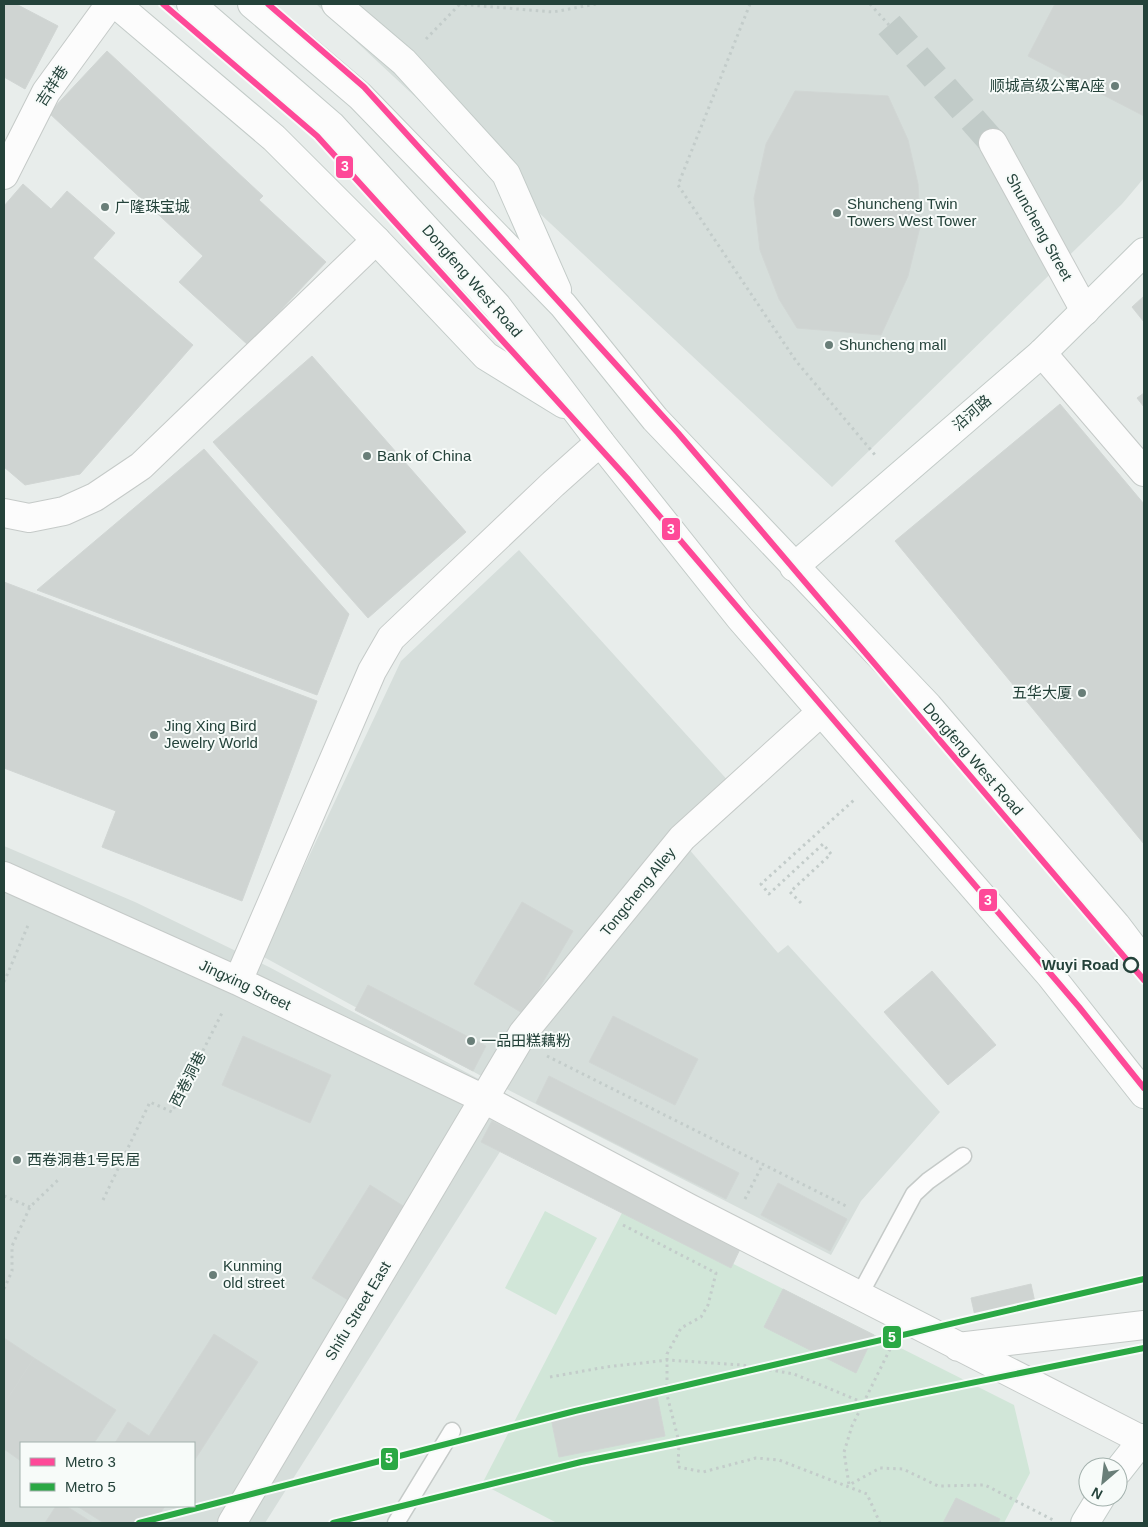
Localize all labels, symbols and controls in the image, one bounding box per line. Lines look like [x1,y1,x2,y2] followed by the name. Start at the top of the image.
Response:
[32,62,71,109] street label: 吉祥巷
[990,77,1105,94] place label: 顺城高级公寓A座
[1109,80,1121,92] marker: 顺城高级公寓A座
[335,155,354,179] line badge: 3
[341,158,349,174] text: 3
[1003,170,1076,284] street label: Shuncheng Street
[847,195,977,229] place label: Shuncheng Twin Towers West Tower
[115,198,190,215] place label: 广隆珠宝城
[99,201,111,213] marker: 广隆珠宝城
[831,207,843,219] marker: Shuncheng Twin Towers West Tower
[419,221,526,340] street label: Dongfeng West Road
[839,336,947,353] place label: Shuncheng mall
[823,339,835,351] marker: Shuncheng mall
[949,391,994,434] street label: 沿河路
[377,447,472,464] place label: Bank of China
[361,450,373,462] marker: Bank of China
[661,517,681,541] line badge: 3
[667,521,675,537] text: 3
[1012,684,1072,701] place label: 五华大厦
[1076,687,1088,699] marker: 五华大厦
[920,699,1027,818] street label: Dongfeng West Road
[164,717,258,751] place label: Jing Xing Bird Jewelry World
[148,729,160,741] marker: Jing Xing Bird Jewelry World
[597,843,679,939] street label: Tongcheng Alley
[978,888,998,912] line badge: 3
[984,892,992,908] text: 3
[197,956,295,1014] street label: Jingxing Street
[1042,956,1119,973] place label: Wuyi Road
[1123,957,1139,973] marker: Wuyi Road
[481,1032,571,1049] place label: 一品田糕藕粉
[465,1035,477,1047] marker: 一品田糕藕粉
[166,1048,209,1109] street label: 西卷洞巷
[27,1151,140,1168] place label: 西卷洞巷1号民居
[11,1154,23,1166] marker: 西卷洞巷1号民居
[223,1257,286,1291] place label: Kunming old street
[321,1257,394,1363] street label: Shifu Street East
[207,1269,219,1281] marker: Kunming old street
[882,1325,902,1349] line badge: 5
[888,1329,896,1345] text: 5
[20,1442,195,1507] legend
[380,1447,399,1471] line badge: 5
[385,1450,393,1466] text: 5
[65,1453,116,1470] text: Metro 3
[1078,1457,1128,1507] north arrow
[65,1478,116,1495] text: Metro 5
[1089,1484,1105,1503] text: N

